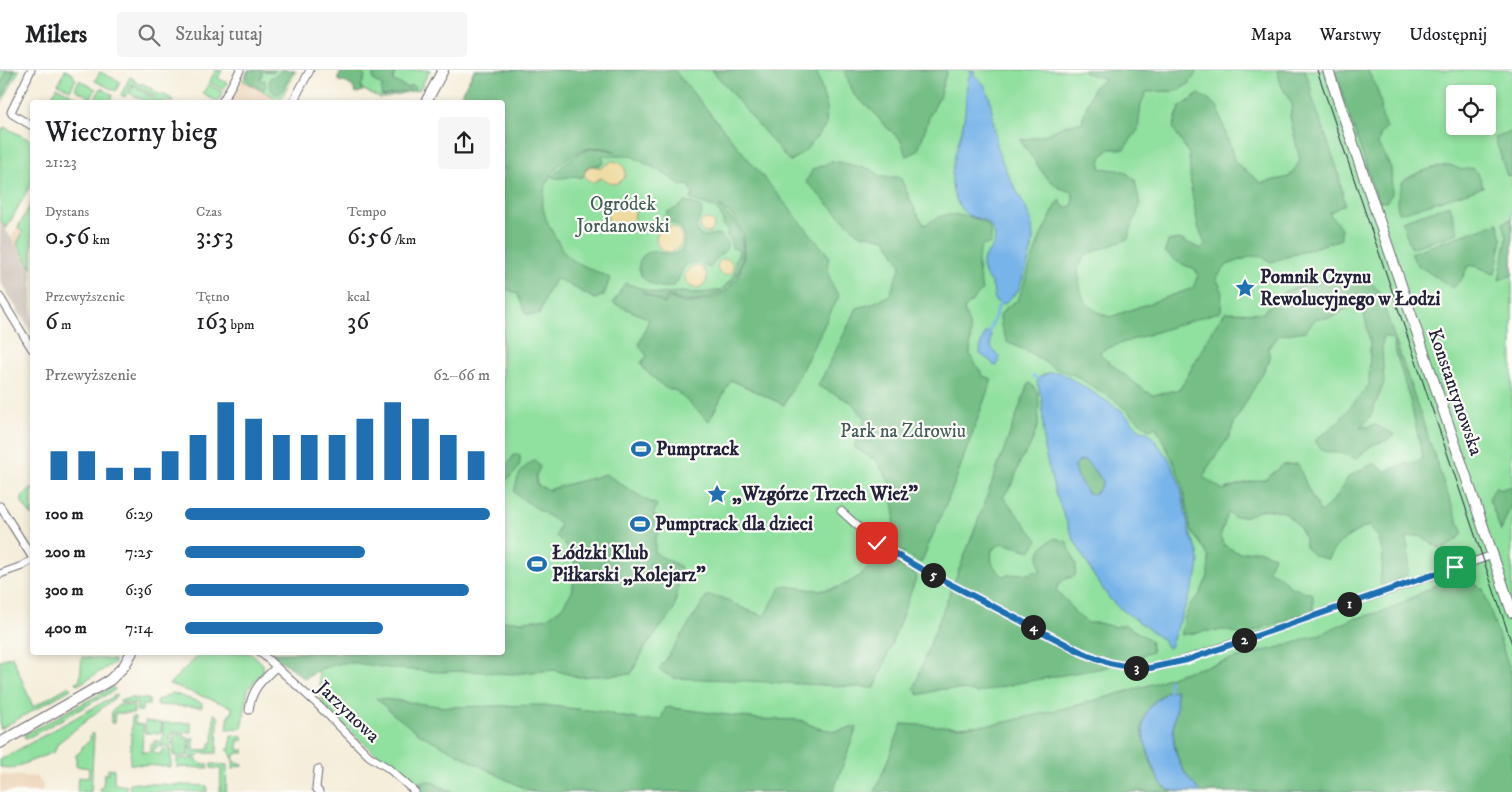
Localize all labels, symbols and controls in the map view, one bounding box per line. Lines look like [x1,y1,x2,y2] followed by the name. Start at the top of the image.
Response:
[117,12,467,57] search box
[25,20,87,50] text: Milers
[135,21,163,49] icon: search
[175,23,263,46] text: Szukaj tutaj
[1251,24,1292,46] text: Mapa
[1320,24,1381,46] text: Warstwy
[1409,24,1487,46] text: Udostępnij
[1446,85,1496,135] map controls
[1446,85,1496,135] button: locate
[45,115,217,150] text: Wieczorny bieg
[438,117,490,169] button: share
[45,152,77,172] text: 21:23
[575,193,670,238] park label: Ogródek Jordanowski
[45,203,89,221] text: Dystans
[196,203,222,221] text: Czas
[347,203,386,221] text: Tempo
[45,221,90,252] text: 0.56
[196,221,234,252] text: 3:53
[347,221,392,252] text: 6:56
[90,231,110,249] text: km
[392,231,416,249] text: /km
[1260,266,1440,312] place label: Pomnik Czynu Rewolucyjnego w Łodzi
[1234,277,1256,299] place icon: Pomnik Czynu Rewolucyjnego w Łodzi
[45,288,125,306] text: Przewyższenie
[196,288,230,306] text: Tętno
[347,288,370,306] text: kcal
[45,306,58,337] text: 6
[196,306,227,337] text: 163
[347,306,369,337] text: 36
[58,316,72,334] text: m
[227,316,255,334] text: bpm
[1423,325,1487,459] street label: Konstantynowska
[45,365,137,385] text: Przewyższenie
[433,365,490,385] text: 62–66 m
[840,420,966,443] park label: Park na Zdrowiu
[630,438,652,460] sports icon: Pumptrack
[656,438,739,461] place label: Pumptrack
[706,483,728,505] place icon: „Wzgórze Trzech Wież”
[732,483,919,506] place label: „Wzgórze Trzech Wież”
[45,504,84,524] text: 100 m
[125,504,153,524] text: 6:29
[629,513,651,535] sports icon: Pumptrack dla dzieci
[655,513,813,536] place label: Pumptrack dla dzieci
[856,522,898,564] pin
[863,529,891,557] icon: check
[45,542,86,562] text: 200 m
[125,542,153,562] text: 7:25
[552,542,706,588] place label: Łódzki Klub Piłkarski „Kolejarz”
[1434,546,1476,588] pin
[526,553,548,575] sports icon: Łódzki Klub Piłkarski „Kolejarz”
[1441,553,1469,581] icon: arrive
[920,562,946,588] pin: 5
[930,566,937,584] text: 5
[45,580,84,600] text: 300 m
[125,580,152,600] text: 6:36
[1336,592,1362,616] pin: 1
[1347,595,1352,613] text: 1
[1020,614,1046,640] pin: 4
[45,618,87,638] text: 400 m
[125,618,153,638] text: 7:14
[1029,618,1038,636] text: 4
[1232,628,1256,652] pin: 2
[1241,631,1248,649] text: 2
[1124,656,1148,680] pin: 3
[1134,659,1139,677] text: 3
[310,675,384,748] street label: Jarzynowa

